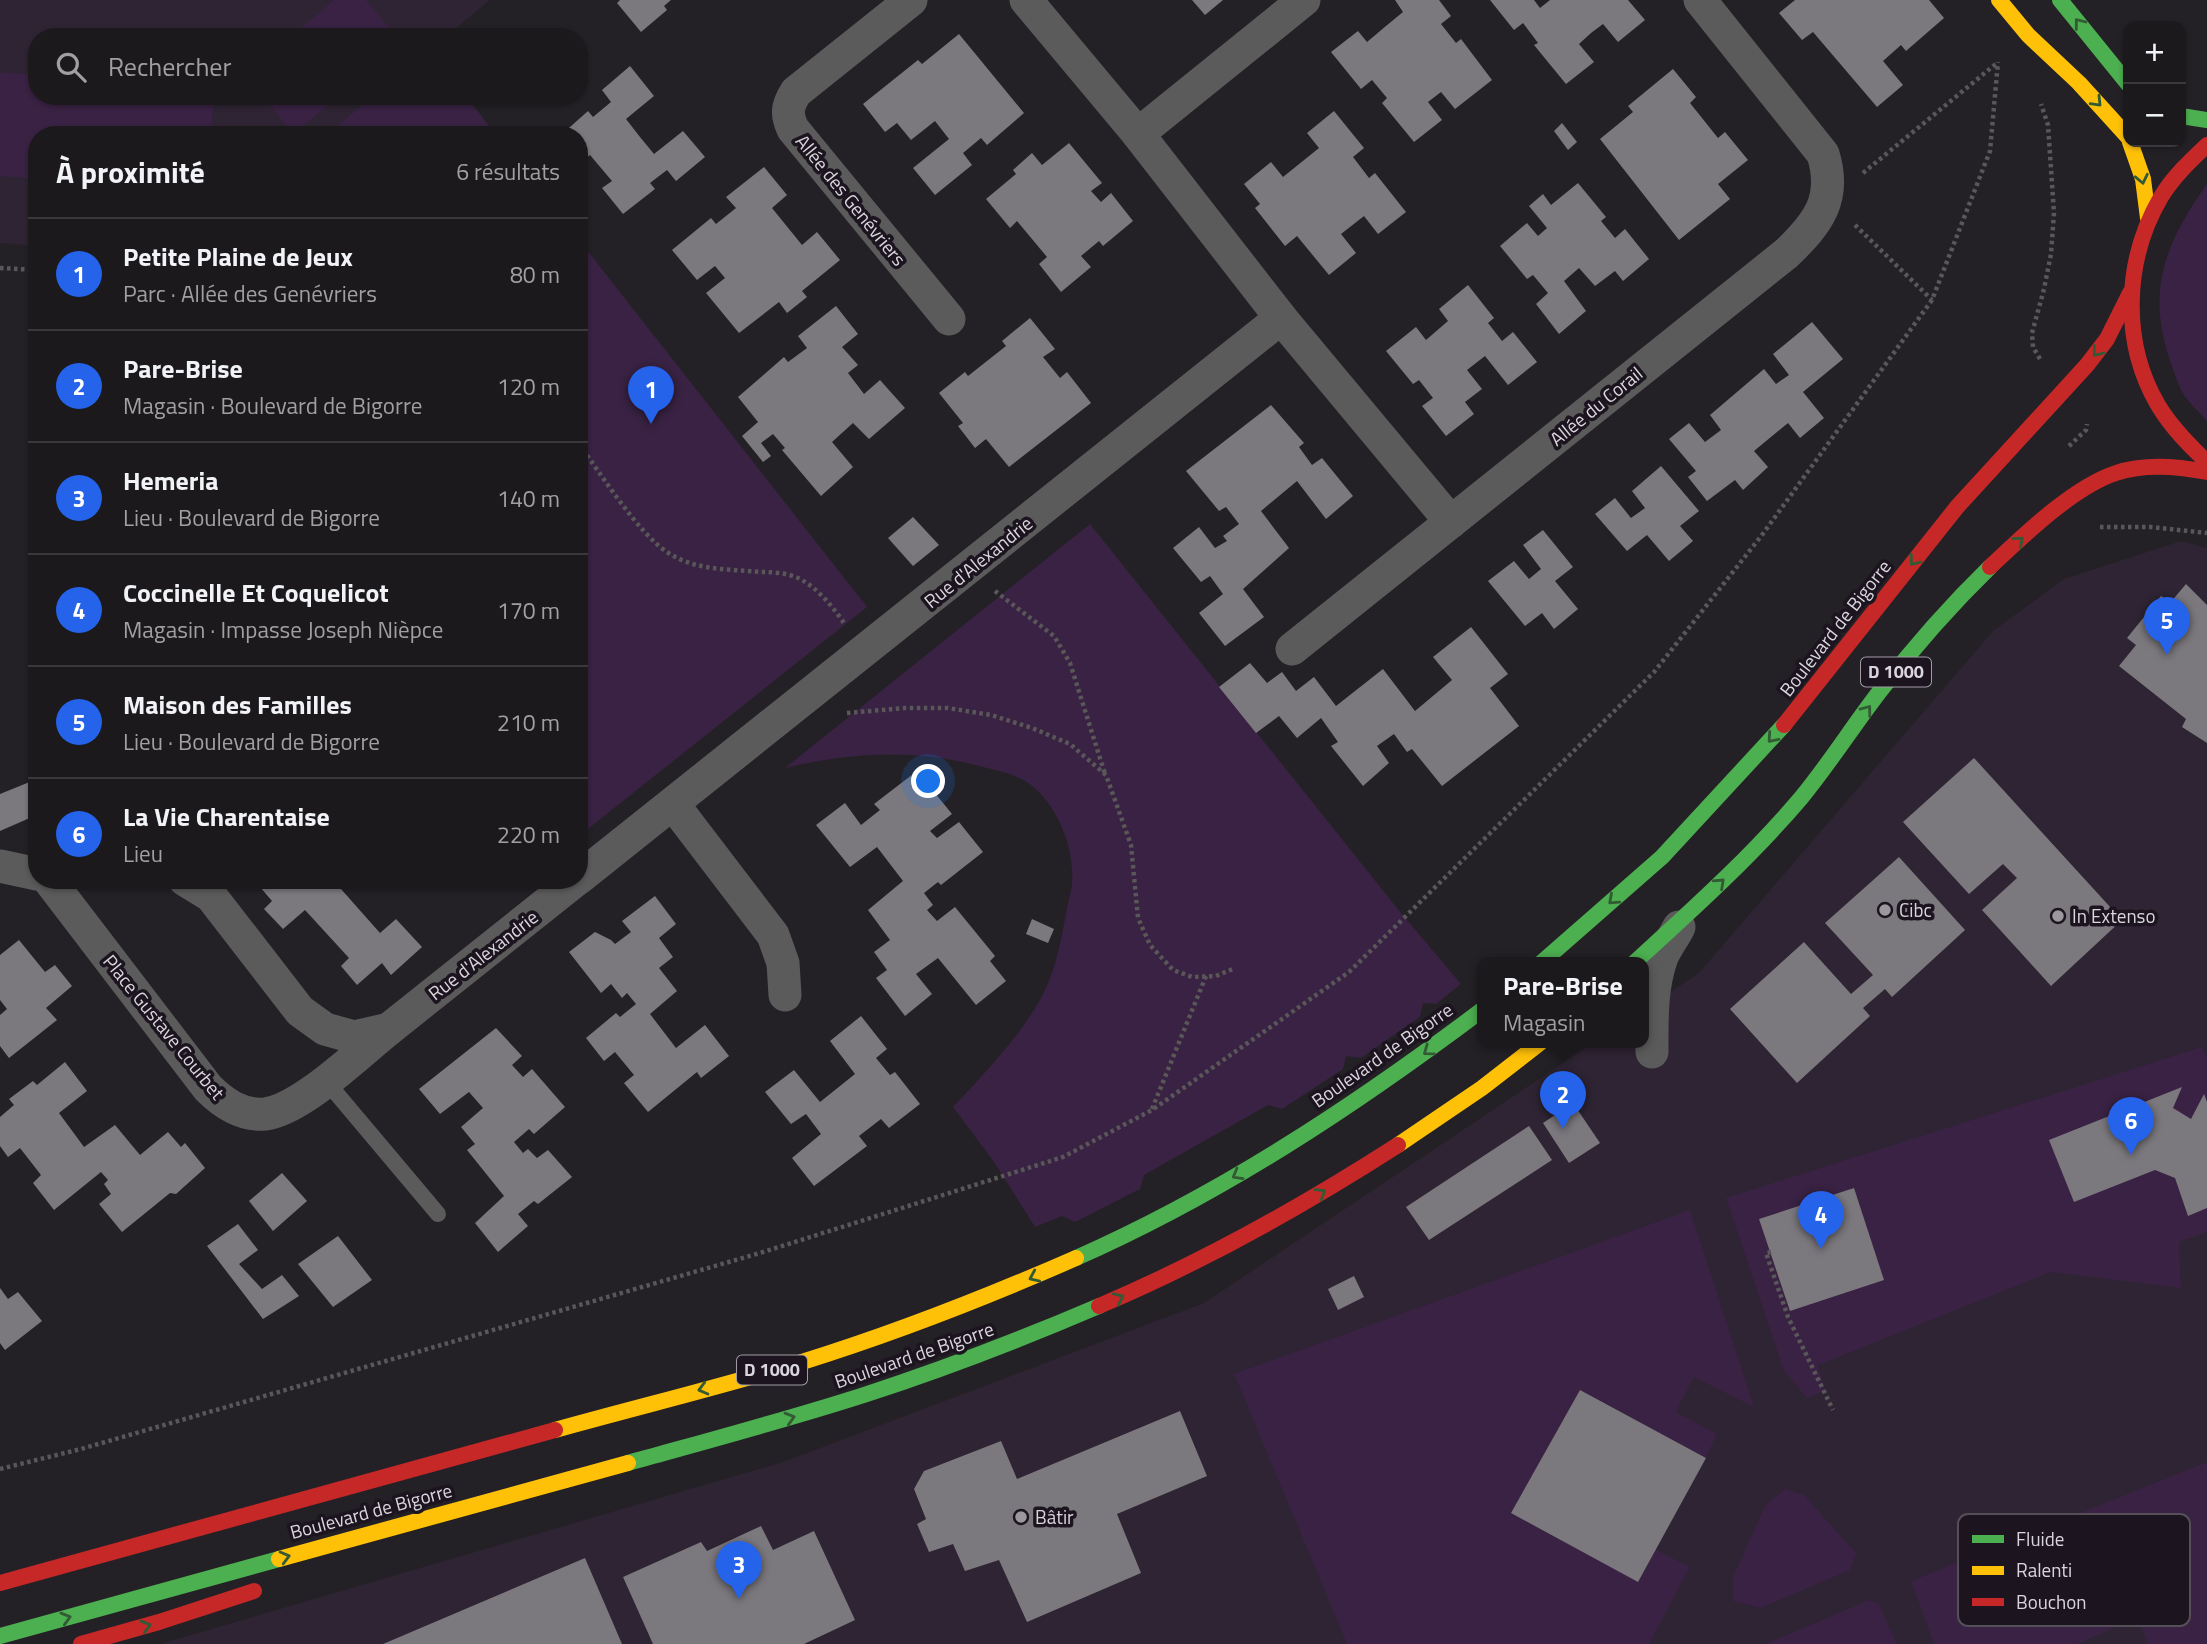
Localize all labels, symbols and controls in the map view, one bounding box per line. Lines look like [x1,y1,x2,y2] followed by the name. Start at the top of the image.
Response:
[2074,18,2087,31] one-way arrow
[2123,21,2186,147] map controls
[2123,21,2186,84] button: +
[28,28,588,105] search box
[108,47,232,86] text: Rechercher
[52,48,90,86] icon: search
[2123,84,2186,147] button: −
[2089,94,2102,107] one-way arrow
[789,128,914,272] street label: Allée des Genévriers
[56,149,205,195] text: À proximité
[456,154,560,189] text: 6 résultats
[2133,173,2148,185] one-way arrow
[123,237,353,276] text: Petite Plaine de Jeux
[73,257,85,292] text: 1
[510,257,560,292] text: 80 m
[123,276,377,311] text: Parc · Allée des Genévriers
[2093,344,2106,357] one-way arrow
[123,349,243,388] text: Pare-Brise
[1543,359,1649,452] street label: Allée du Corail
[628,366,674,424] pin: 1
[73,369,85,404] text: 2
[497,369,560,404] text: 120 m
[123,388,422,423] text: Magasin · Boulevard de Bigorre
[123,461,218,500] text: Hemeria
[73,481,85,516] text: 3
[497,481,560,516] text: 140 m
[123,500,380,535] text: Lieu · Boulevard de Bigorre
[917,509,1038,615] street label: Rue d'Alexandrie
[2010,537,2023,549] one-way arrow
[1772,553,1897,702] street label: Boulevard de Bigorre
[1910,553,1923,565] one-way arrow
[123,573,389,612] text: Coccinelle Et Coquelicot
[73,593,85,628] text: 4
[497,593,560,628] text: 170 m
[2144,597,2190,655] pin: 5
[123,612,443,647] text: Magasin · Impasse Joseph Nièpce
[1861,658,1931,686] road number: D 1000
[123,685,352,724] text: Maison des Familles
[73,705,85,740] text: 5
[497,705,560,740] text: 210 m
[1858,705,1871,717] one-way arrow
[123,724,380,759] text: Lieu · Boulevard de Bigorre
[1768,730,1781,743] one-way arrow
[911,764,945,798] your location
[123,797,330,836] text: La Vie Charentaise
[73,817,85,852] text: 6
[497,817,560,852] text: 220 m
[123,836,163,871] text: Lieu
[1712,878,1725,891] one-way arrow
[1608,892,1621,905] one-way arrow
[1899,895,1932,924] place label: Cibc
[2072,901,2156,930] place label: In Extenso
[422,902,544,1007] street label: Rue d'Alexandrie
[1877,902,1893,918] marker: Cibc
[2050,908,2066,924] marker: In Extenso
[97,948,232,1106] street label: Place Gustave Courbet
[1477,957,1649,1048] popup
[1503,966,1623,1005] text: Pare-Brise
[1305,995,1458,1114] street label: Boulevard de Bigorre
[1503,1005,1585,1040] text: Magasin
[1423,1043,1436,1055] one-way arrow
[1540,1071,1586,1129] pin: 2
[2108,1097,2154,1155] pin: 6
[1232,1167,1245,1180] one-way arrow
[1313,1188,1326,1201] one-way arrow
[1798,1191,1844,1249] pin: 4
[1029,1269,1041,1283] one-way arrow
[1112,1292,1124,1306] one-way arrow
[830,1314,997,1395] street label: Boulevard de Bigorre
[737,1356,807,1385] road number: D 1000
[697,1381,709,1395] one-way arrow
[784,1412,796,1427] one-way arrow
[287,1475,455,1546] street label: Boulevard de Bigorre
[1035,1502,1074,1531] place label: Bâtir
[1013,1509,1029,1525] marker: Bâtir
[1958,1514,2190,1626] legend
[2016,1524,2064,1553] text: Fluide
[716,1541,762,1599] pin: 3
[279,1551,291,1565] one-way arrow
[2016,1555,2072,1584] text: Ralenti
[2016,1587,2087,1616] text: Bouchon
[60,1612,72,1626] one-way arrow
[140,1619,152,1634] one-way arrow

